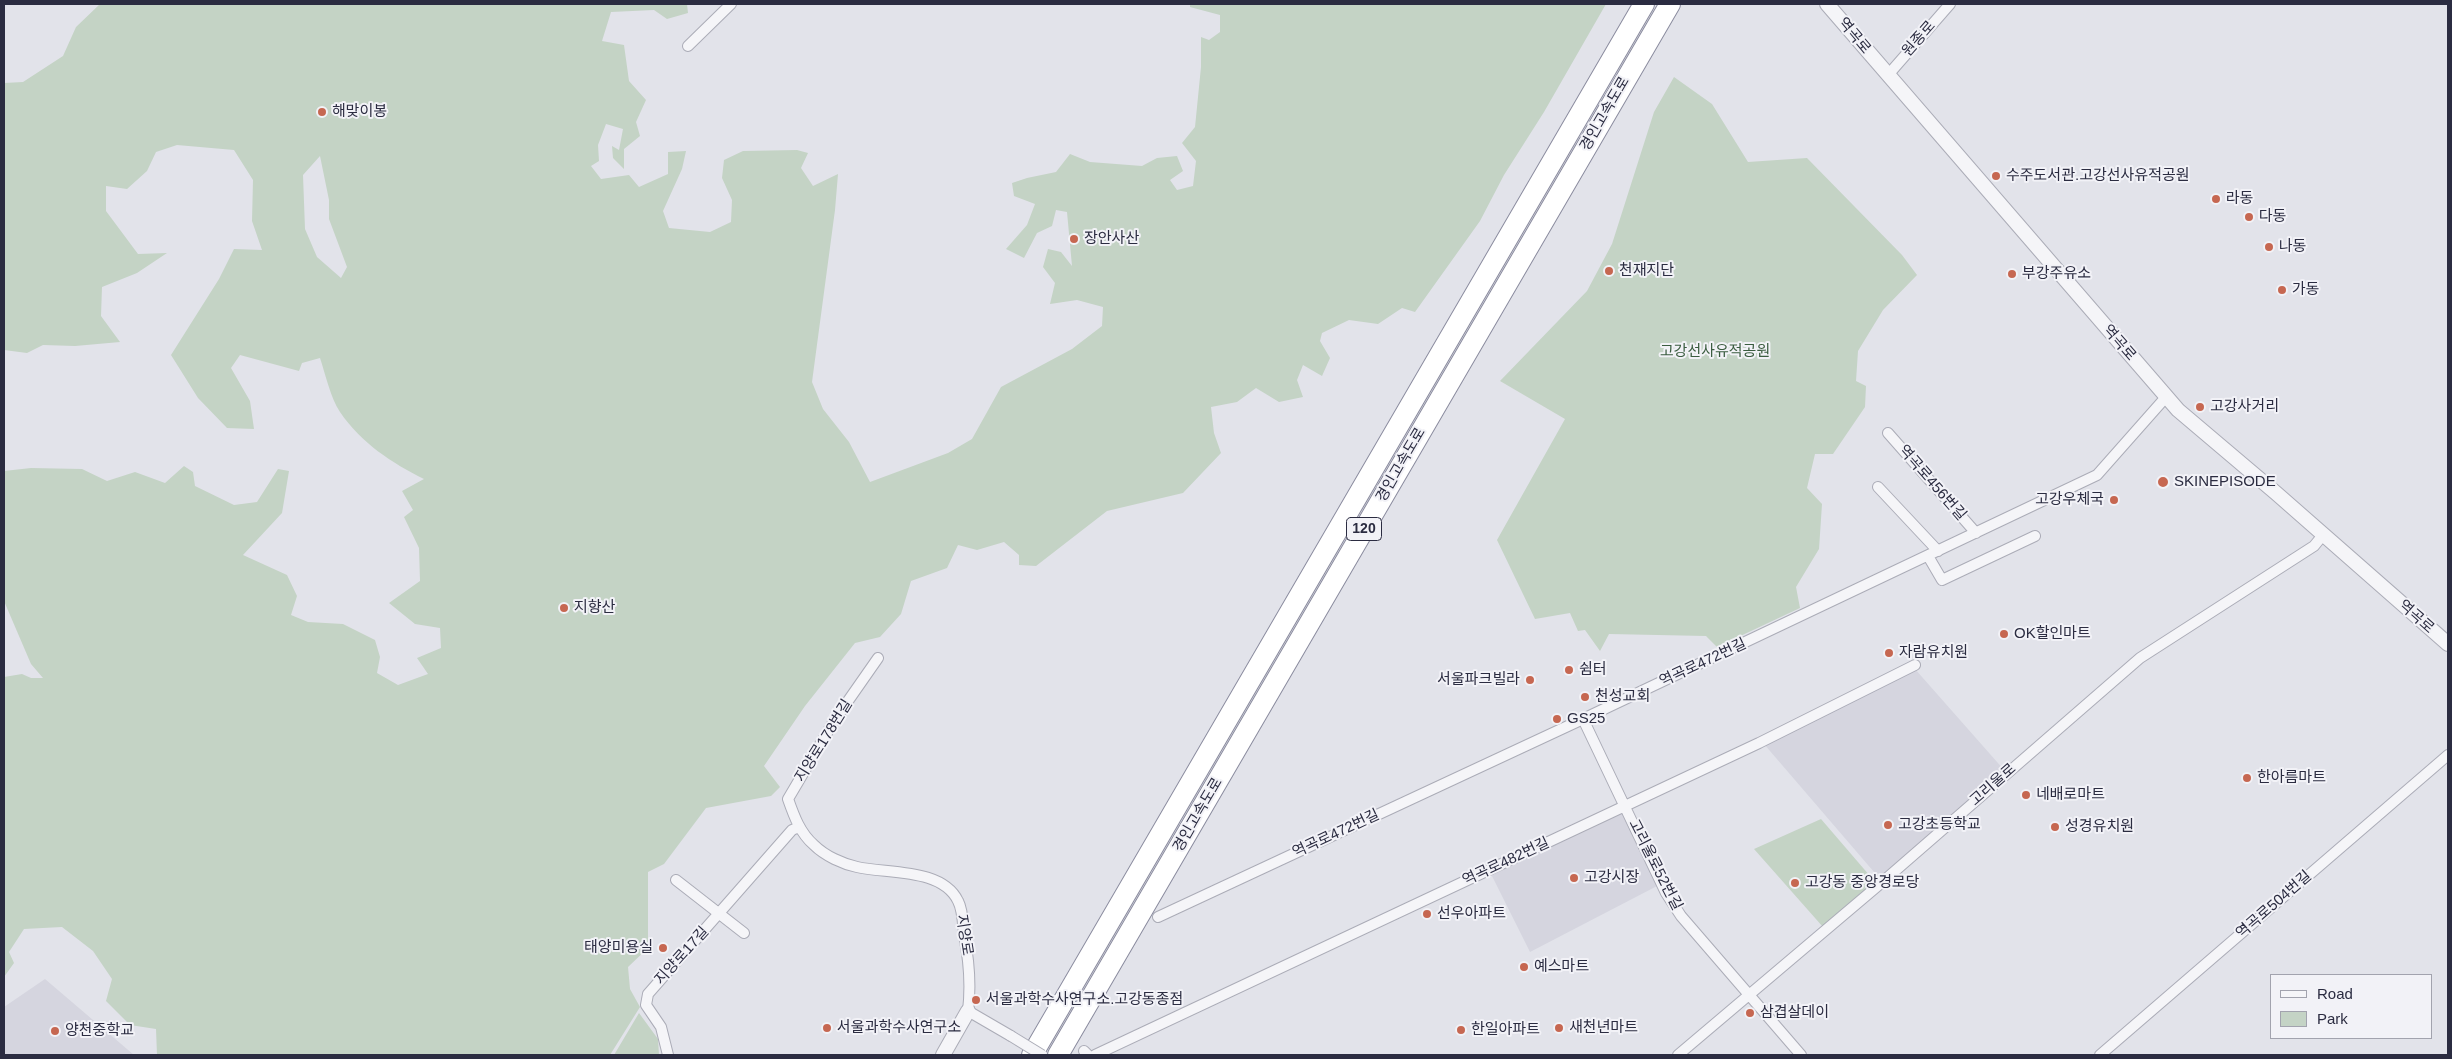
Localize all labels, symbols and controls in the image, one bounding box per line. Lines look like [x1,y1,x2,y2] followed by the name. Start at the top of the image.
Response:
[1834,14,1874,58] street label: 역곡로
[1899,17,1939,61] street label: 원종로
[1577,74,1633,154] street label: 경인고속도로
[332,103,387,121] place label: 해맞이봉
[316,106,328,118] marker: 해맞이봉
[2006,167,2190,185] place label: 수주도서관.고강선사유적공원
[1990,170,2002,182] marker: 수주도서관.고강선사유적공원
[2226,190,2254,208] place label: 라동
[2210,193,2222,205] marker: 라동
[2259,208,2287,226] place label: 다동
[2243,211,2255,223] marker: 다동
[1084,230,1139,248] place label: 장안사산
[1068,233,1080,245] marker: 장안사산
[2279,238,2307,256] place label: 나동
[2263,241,2275,253] marker: 나동
[1619,262,1674,280] place label: 천재지단
[1603,265,1615,277] marker: 천재지단
[2022,265,2091,283] place label: 부강주유소
[2006,268,2018,280] marker: 부강주유소
[2292,281,2320,299] place label: 가동
[2276,284,2288,296] marker: 가동
[2099,321,2139,365] street label: 역곡로
[1660,343,1770,361] park label: 고강선사유적공원
[2210,398,2279,416] place label: 고강사거리
[2194,401,2206,413] marker: 고강사거리
[1373,425,1429,505] street label: 경인고속도로
[1894,442,1970,524] street label: 역곡로456번길
[2174,473,2276,491] place label: SKINEPISODE
[2156,475,2170,489] marker: SKINEPISODE
[2035,491,2104,509] place label: 고강우체국
[2108,494,2120,506] marker: 고강우체국
[1346,518,1382,540] road number: 120
[2394,597,2438,637] street label: 역곡로
[574,599,615,617] place label: 지향산
[558,602,570,614] marker: 지향산
[2014,625,2091,643] place label: OK할인마트
[1998,628,2010,640] marker: OK할인마트
[1657,635,1749,691] street label: 역곡로472번길
[1899,644,1968,662] place label: 자람유치원
[1883,647,1895,659] marker: 자람유치원
[1579,661,1607,679] place label: 쉼터
[1563,664,1575,676] marker: 쉼터
[1437,671,1520,689] place label: 서울파크빌라
[1524,674,1536,686] marker: 서울파크빌라
[1595,688,1650,706] place label: 천성교회
[1579,691,1591,703] marker: 천성교회
[791,696,857,786] street label: 지양로178번길
[1567,710,1605,728] place label: GS25
[1551,713,1563,725] marker: GS25
[1966,760,2020,810] street label: 고리울로
[2257,769,2326,787] place label: 한아름마트
[2241,772,2253,784] marker: 한아름마트
[1170,775,1226,855] street label: 경인고속도로
[2036,786,2105,804] place label: 네배로마트
[2020,789,2032,801] marker: 네배로마트
[1290,806,1382,862] street label: 역곡로472번길
[1898,816,1981,834] place label: 고강초등학교
[1624,817,1686,913] street label: 고리울로52번길
[2065,818,2134,836] place label: 성경유치원
[1882,819,1894,831] marker: 고강초등학교
[2049,821,2061,833] marker: 성경유치원
[1460,834,1552,890] street label: 역곡로482번길
[2233,867,2315,943] street label: 역곡로504번길
[1584,869,1639,887] place label: 고강시장
[1568,872,1580,884] marker: 고강시장
[1805,874,1920,892] place label: 고강동 중앙경로당
[1789,877,1801,889] marker: 고강동 중앙경로당
[1437,905,1506,923] place label: 선우아파트
[1421,908,1433,920] marker: 선우아파트
[952,913,976,957] street label: 지양로
[651,923,713,989] street label: 지양로17길
[584,939,653,957] place label: 태양미용실
[657,942,669,954] marker: 태양미용실
[1534,958,1589,976] place label: 예스마트
[1518,961,1530,973] marker: 예스마트
[2270,974,2432,1039] legend
[2317,985,2353,1002] text: Road
[986,991,1183,1009] place label: 서울과학수사연구소.고강동종점
[970,994,982,1006] marker: 서울과학수사연구소.고강동종점
[1760,1004,1829,1022] place label: 삼겹살데이
[1744,1007,1756,1019] marker: 삼겹살데이
[2317,1010,2348,1027] text: Park
[837,1019,961,1037] place label: 서울과학수사연구소
[1569,1019,1638,1037] place label: 새천년마트
[1471,1021,1540,1039] place label: 한일아파트
[65,1022,134,1040] place label: 양천중학교
[821,1022,833,1034] marker: 서울과학수사연구소
[1553,1022,1565,1034] marker: 새천년마트
[1455,1024,1467,1036] marker: 한일아파트
[49,1025,61,1037] marker: 양천중학교

